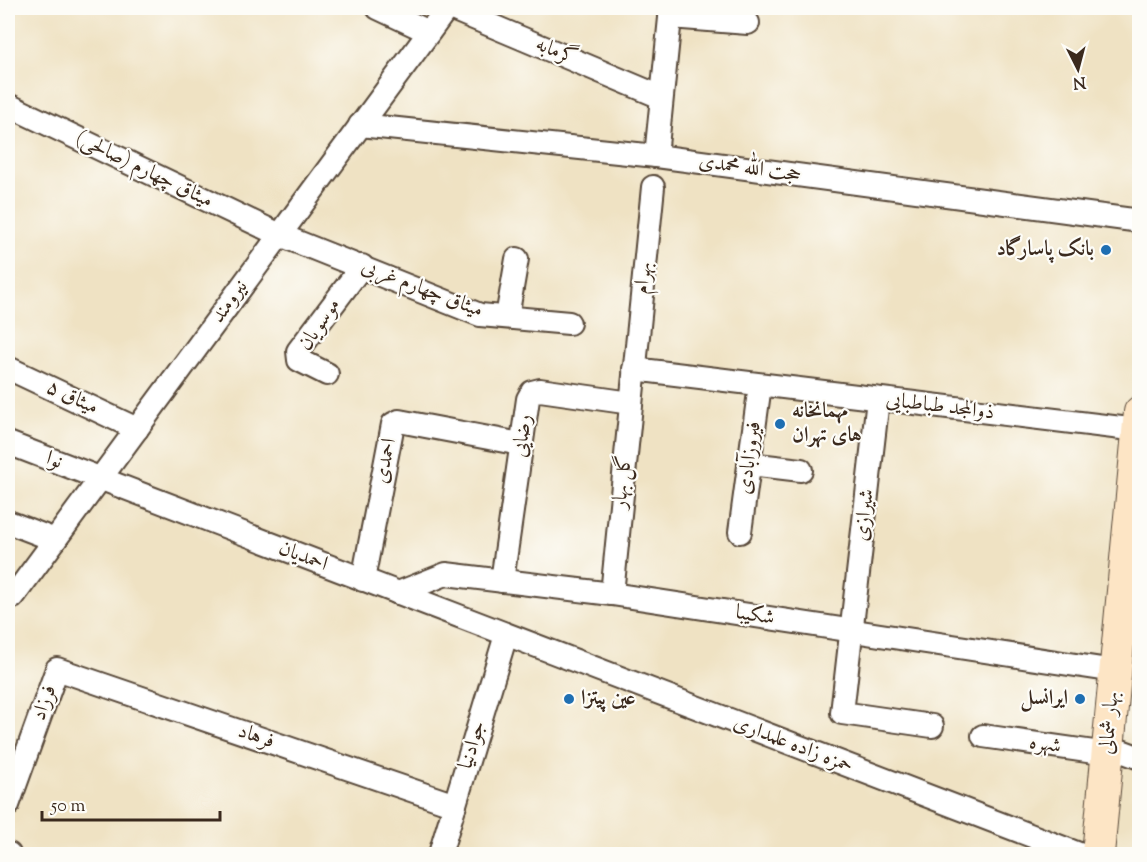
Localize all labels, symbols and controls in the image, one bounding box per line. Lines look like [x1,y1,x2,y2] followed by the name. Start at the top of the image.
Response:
[531,29,582,74] street label: گرمابه
[1048,39,1108,99] north arrow
[1072,69,1087,94] text: N
[70,124,218,217] street label: میثاق چهارم (صالحی)
[697,143,804,191] street label: حجت الله محمدی
[996,235,1094,265] place label: بانک پاسارگاد
[1099,243,1113,257] marker: بانک پاسارگاد
[356,252,487,327] street label: میثاق چهارم غربی
[627,260,662,296] street label: بهرام
[204,274,256,330] street label: نیرومند
[291,293,349,357] street label: موسویان
[41,373,103,423] street label: میثاق ۵
[884,385,996,429] street label: ذوالمجد طباطبایی
[792,397,862,451] place label: مهمانخانه های تهران
[505,413,541,459] street label: رضایی
[773,417,787,431] marker: مهمانخانه های تهران
[730,420,770,496] street label: فیروزآبادی
[367,436,405,486] street label: احمدی
[41,444,67,478] street label: نوا
[605,454,641,512] street label: گل بهار
[847,487,883,543] street label: شیرازی
[274,534,332,580] street label: احمدیان
[733,598,777,634] street label: شکیبا
[25,681,65,725] street label: فرزاد
[581,684,635,714] place label: عین پیتزا
[1020,684,1068,714] place label: ایرانسل
[1092,690,1128,756] street label: بهار شمالی
[562,692,576,706] marker: عین پیتزا
[1073,692,1087,706] marker: ایرانسل
[729,708,857,782] street label: حمزه زاده علمداری
[234,717,278,757] street label: فرهاد
[451,717,495,773] street label: جوادنیا
[1027,728,1063,762] street label: شهره
[42,784,220,822] scale bar
[50,794,86,820] text: 50 m

